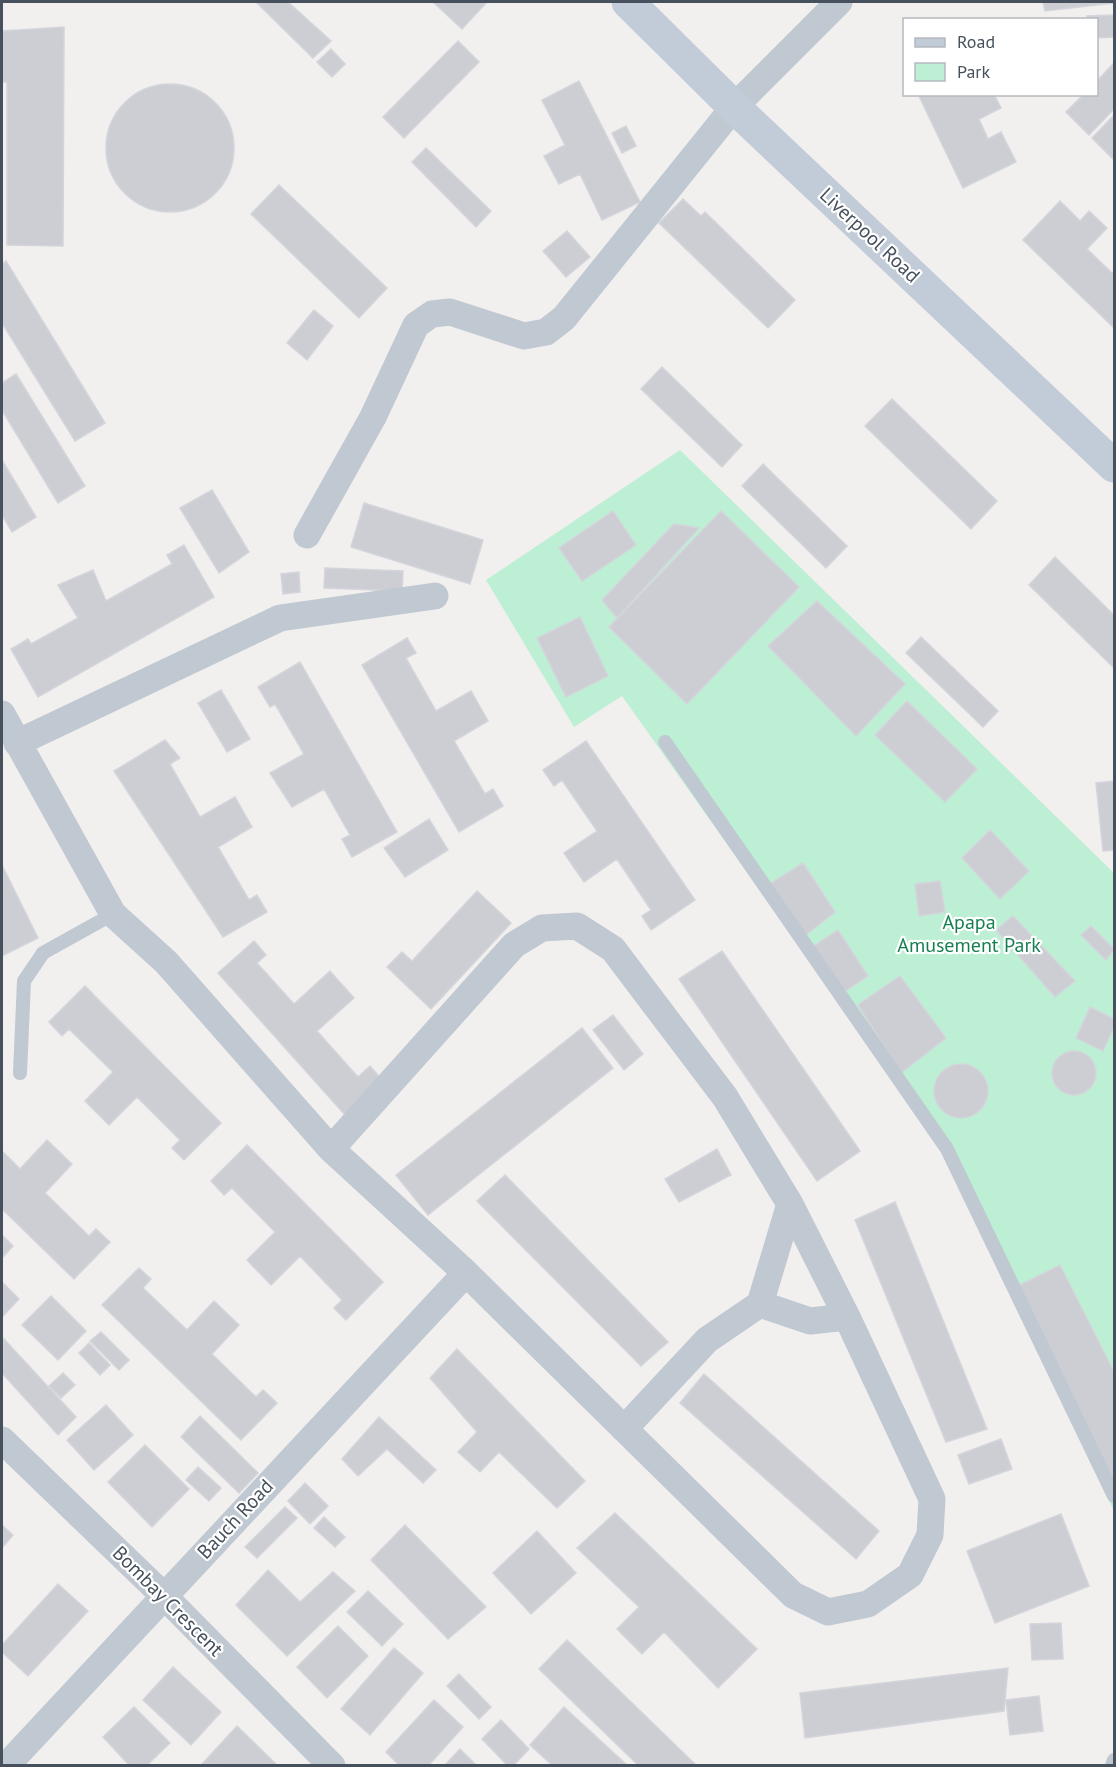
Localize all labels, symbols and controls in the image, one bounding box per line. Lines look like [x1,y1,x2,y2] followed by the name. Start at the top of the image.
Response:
[903,18,1098,96] legend
[957,30,995,53] text: Road
[957,60,990,83] text: Park
[814,182,926,288] street label: Liverpool Road
[897,909,1041,958] park label: Apapa Amusement Park
[191,1474,279,1564] street label: Bauch Road
[107,1540,229,1662] street label: Bombay Crescent

